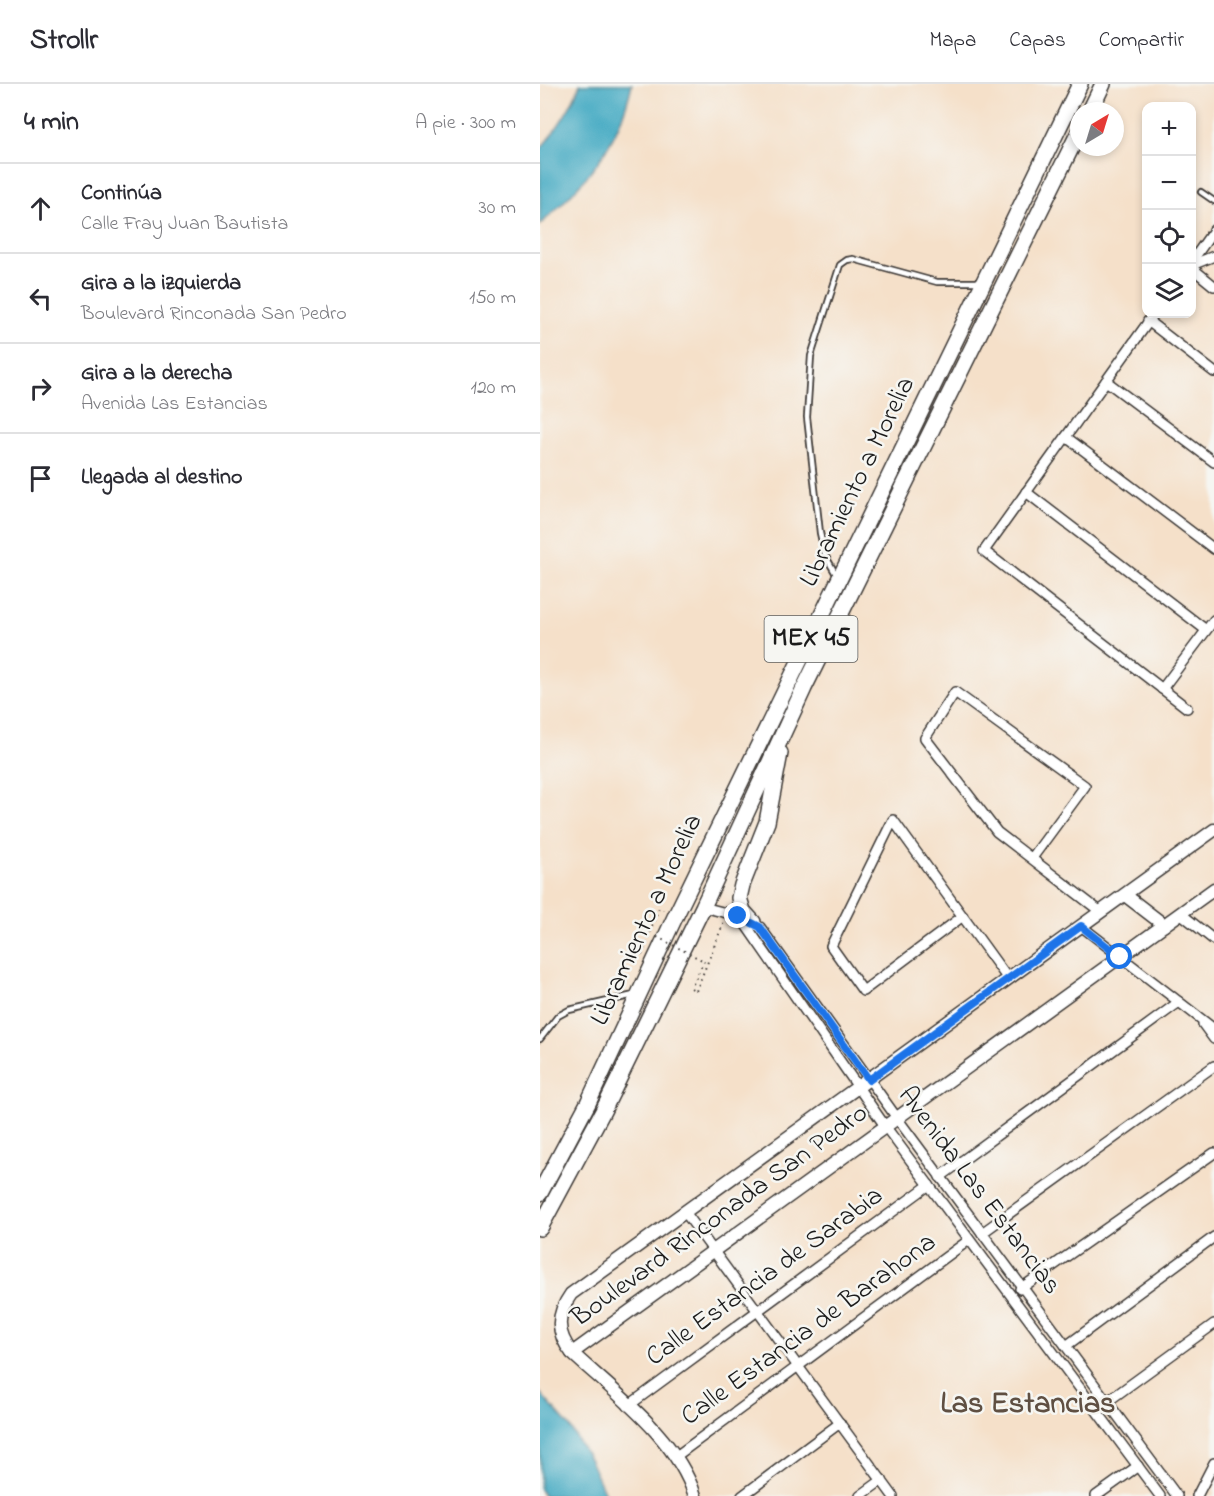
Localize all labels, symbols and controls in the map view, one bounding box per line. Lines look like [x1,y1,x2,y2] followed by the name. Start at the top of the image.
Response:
[30,21,98,62] text: Strollr
[929,26,976,56] text: Mapa
[1009,26,1066,56] text: Capas
[1099,26,1184,56] text: Compartir
[1070,102,1124,156] north arrow
[1142,102,1196,318] map controls
[1142,102,1196,156] button: +
[24,104,79,142] text: 4 min
[415,109,516,138] text: A pie · 300 m
[1142,156,1196,210] button: −
[81,178,162,210] text: Continúa
[24,192,57,225] icon: ahead
[479,194,516,223] text: 30 m
[81,210,288,239] text: Calle Fray Juan Bautista
[1142,210,1196,264] button: locate
[1142,264,1196,318] button: layers
[81,268,241,300] text: Gira a la izquierda
[24,282,57,315] icon: left
[469,284,516,313] text: 150 m
[81,300,347,329] text: Boulevard Rinconada San Pedro
[81,358,232,390] text: Gira a la derecha
[790,370,926,594] street label: Libramiento a Morelia
[24,372,57,405] icon: right
[471,374,516,403] text: 120 m
[81,390,268,419] text: Avenida Las Estancias
[24,462,57,495] icon: arrive
[81,462,242,494] text: Llegada al destino
[764,616,858,662] road number: MEX 45
[581,808,713,1032] street label: Libramiento a Morelia
[724,902,750,928] route end
[1106,943,1132,969] route start
[888,1079,1070,1303] street label: Avenida Las Estancias
[563,1095,877,1338] street label: Boulevard Rinconada San Pedro
[638,1177,892,1377] street label: Calle Estancia de Sarabia
[673,1224,945,1436] street label: Calle Estancia de Barahona
[941,1383,1115,1427] district label: Las Estancias

